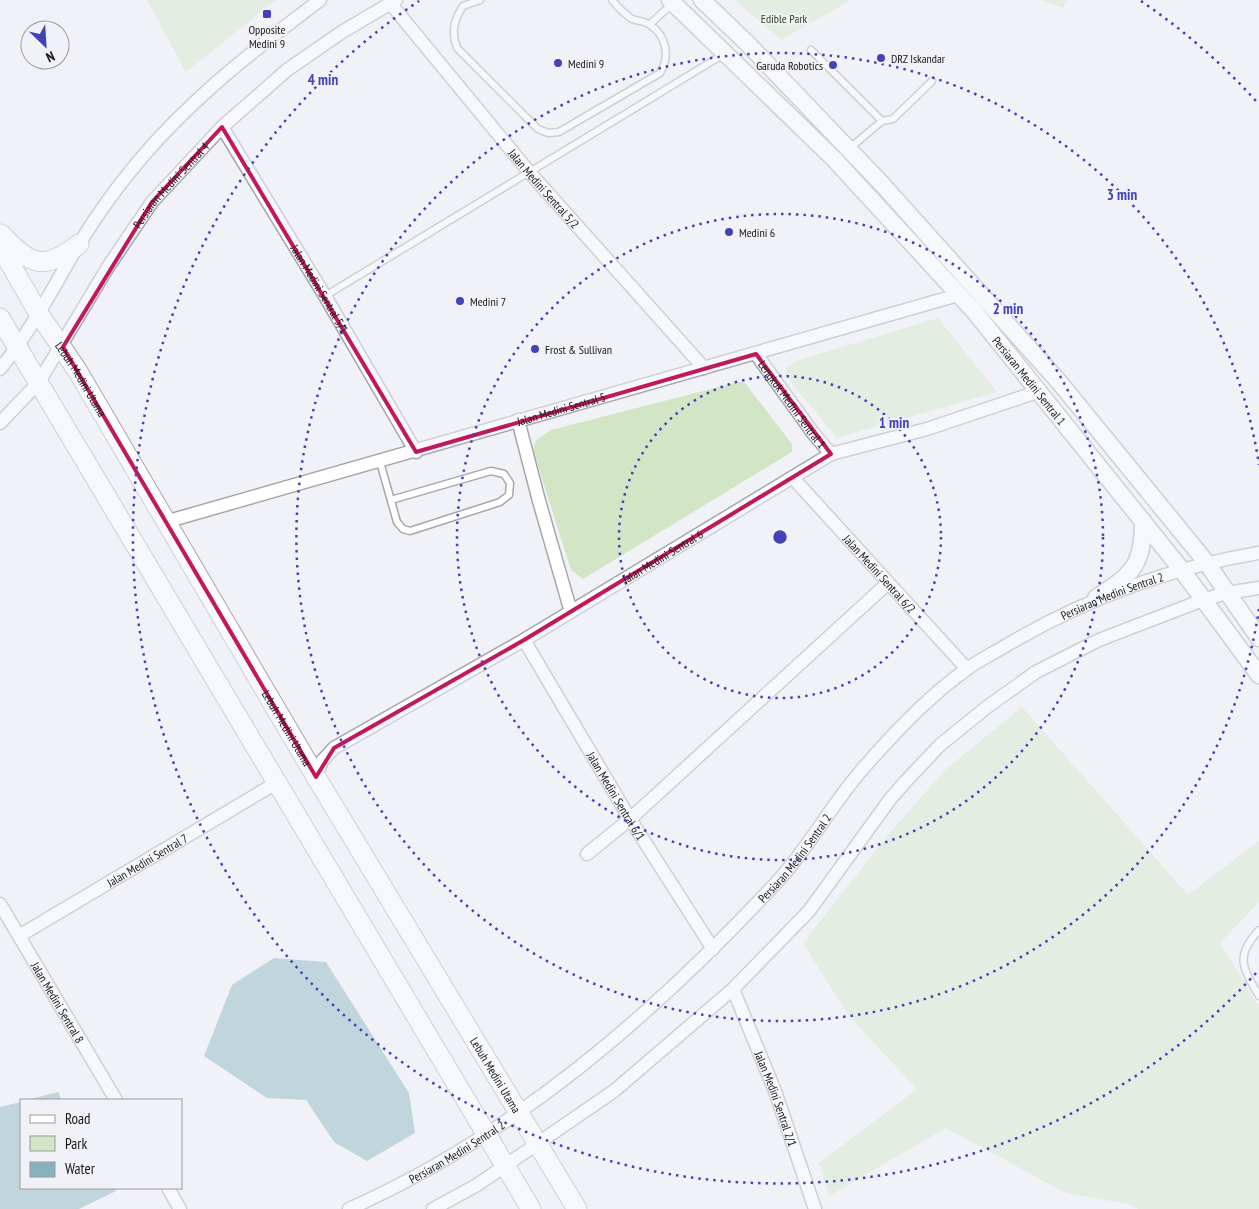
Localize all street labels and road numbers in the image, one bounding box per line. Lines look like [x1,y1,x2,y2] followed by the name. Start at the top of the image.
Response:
[129,138,212,231] street label: Persiaran Medini Sentral 4
[505,145,583,231] street label: Jalan Medini Sentral 5/2
[287,241,352,336] street label: Jalan Medini Sentral 5/1
[990,333,1070,428] street label: Persiaran Medini Sentral 1
[52,339,110,419] street label: Lebuh Medini Utama
[755,357,830,451] street label: Lengkuk Medini Sentral 1
[514,389,607,429] street label: Jalan Medini Sentral 5
[618,526,705,587] street label: Jalan Medini Sentral 6
[840,530,919,616] street label: Jalan Medini Sentral 6/2
[1058,569,1165,623] street label: Persiaran Medini Sentral 2
[259,687,315,769] street label: Lebuh Medini Utama
[584,748,649,843] street label: Jalan Medini Sentral 6/1
[754,811,834,905] street label: Persiaran Medini Sentral 2
[103,830,190,890] street label: Jalan Medini Sentral 7
[28,958,88,1045] street label: Jalan Medini Sentral 8
[467,1034,525,1115] street label: Lebuh Medini Utama
[751,1048,801,1148] street label: Jalan Medini Sentral 2/1
[406,1117,507,1186] street label: Persiaran Medini Sentral 2

